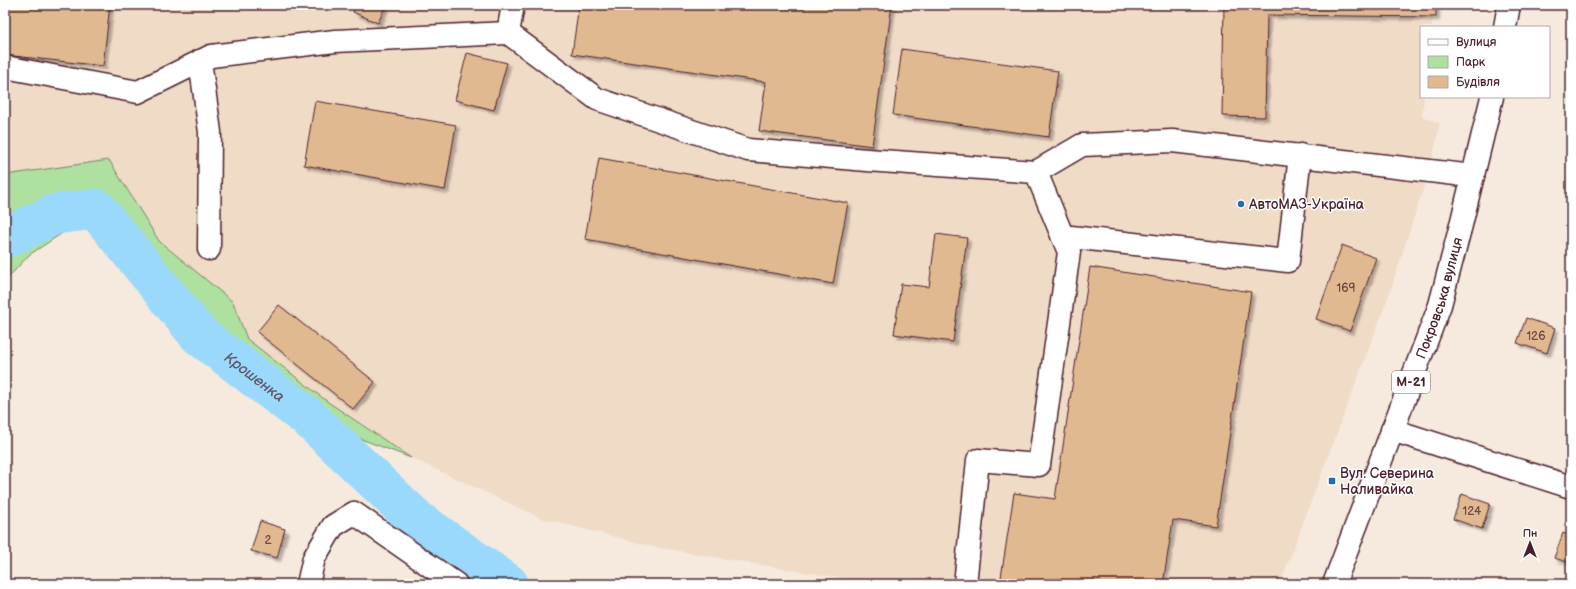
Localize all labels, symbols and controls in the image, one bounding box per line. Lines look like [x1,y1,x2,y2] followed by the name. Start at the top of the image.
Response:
[1420,26,1550,98] legend
[1456,35,1497,50] text: Вулиця
[1456,55,1486,70] text: Парк
[1456,75,1500,90] text: Будівля
[1248,196,1365,213] place label: АвтоМАЗ-Україна
[1236,199,1246,209] marker: АвтоМАЗ-Україна
[1412,235,1466,361] street label: Покровська вулиця
[1337,281,1356,296] house number: 169
[1526,329,1546,344] house number: 126
[220,348,289,406] water label: Крошенка
[1392,371,1430,393] road number: М-21
[1340,465,1435,498] place label: Вул. Северина Наливайка
[1327,476,1337,486] marker: Вул. Северина Наливайка
[1463,504,1482,519] house number: 124
[1510,523,1550,563] north arrow
[1523,527,1537,540] text: Пн
[264,533,272,548] house number: 2

